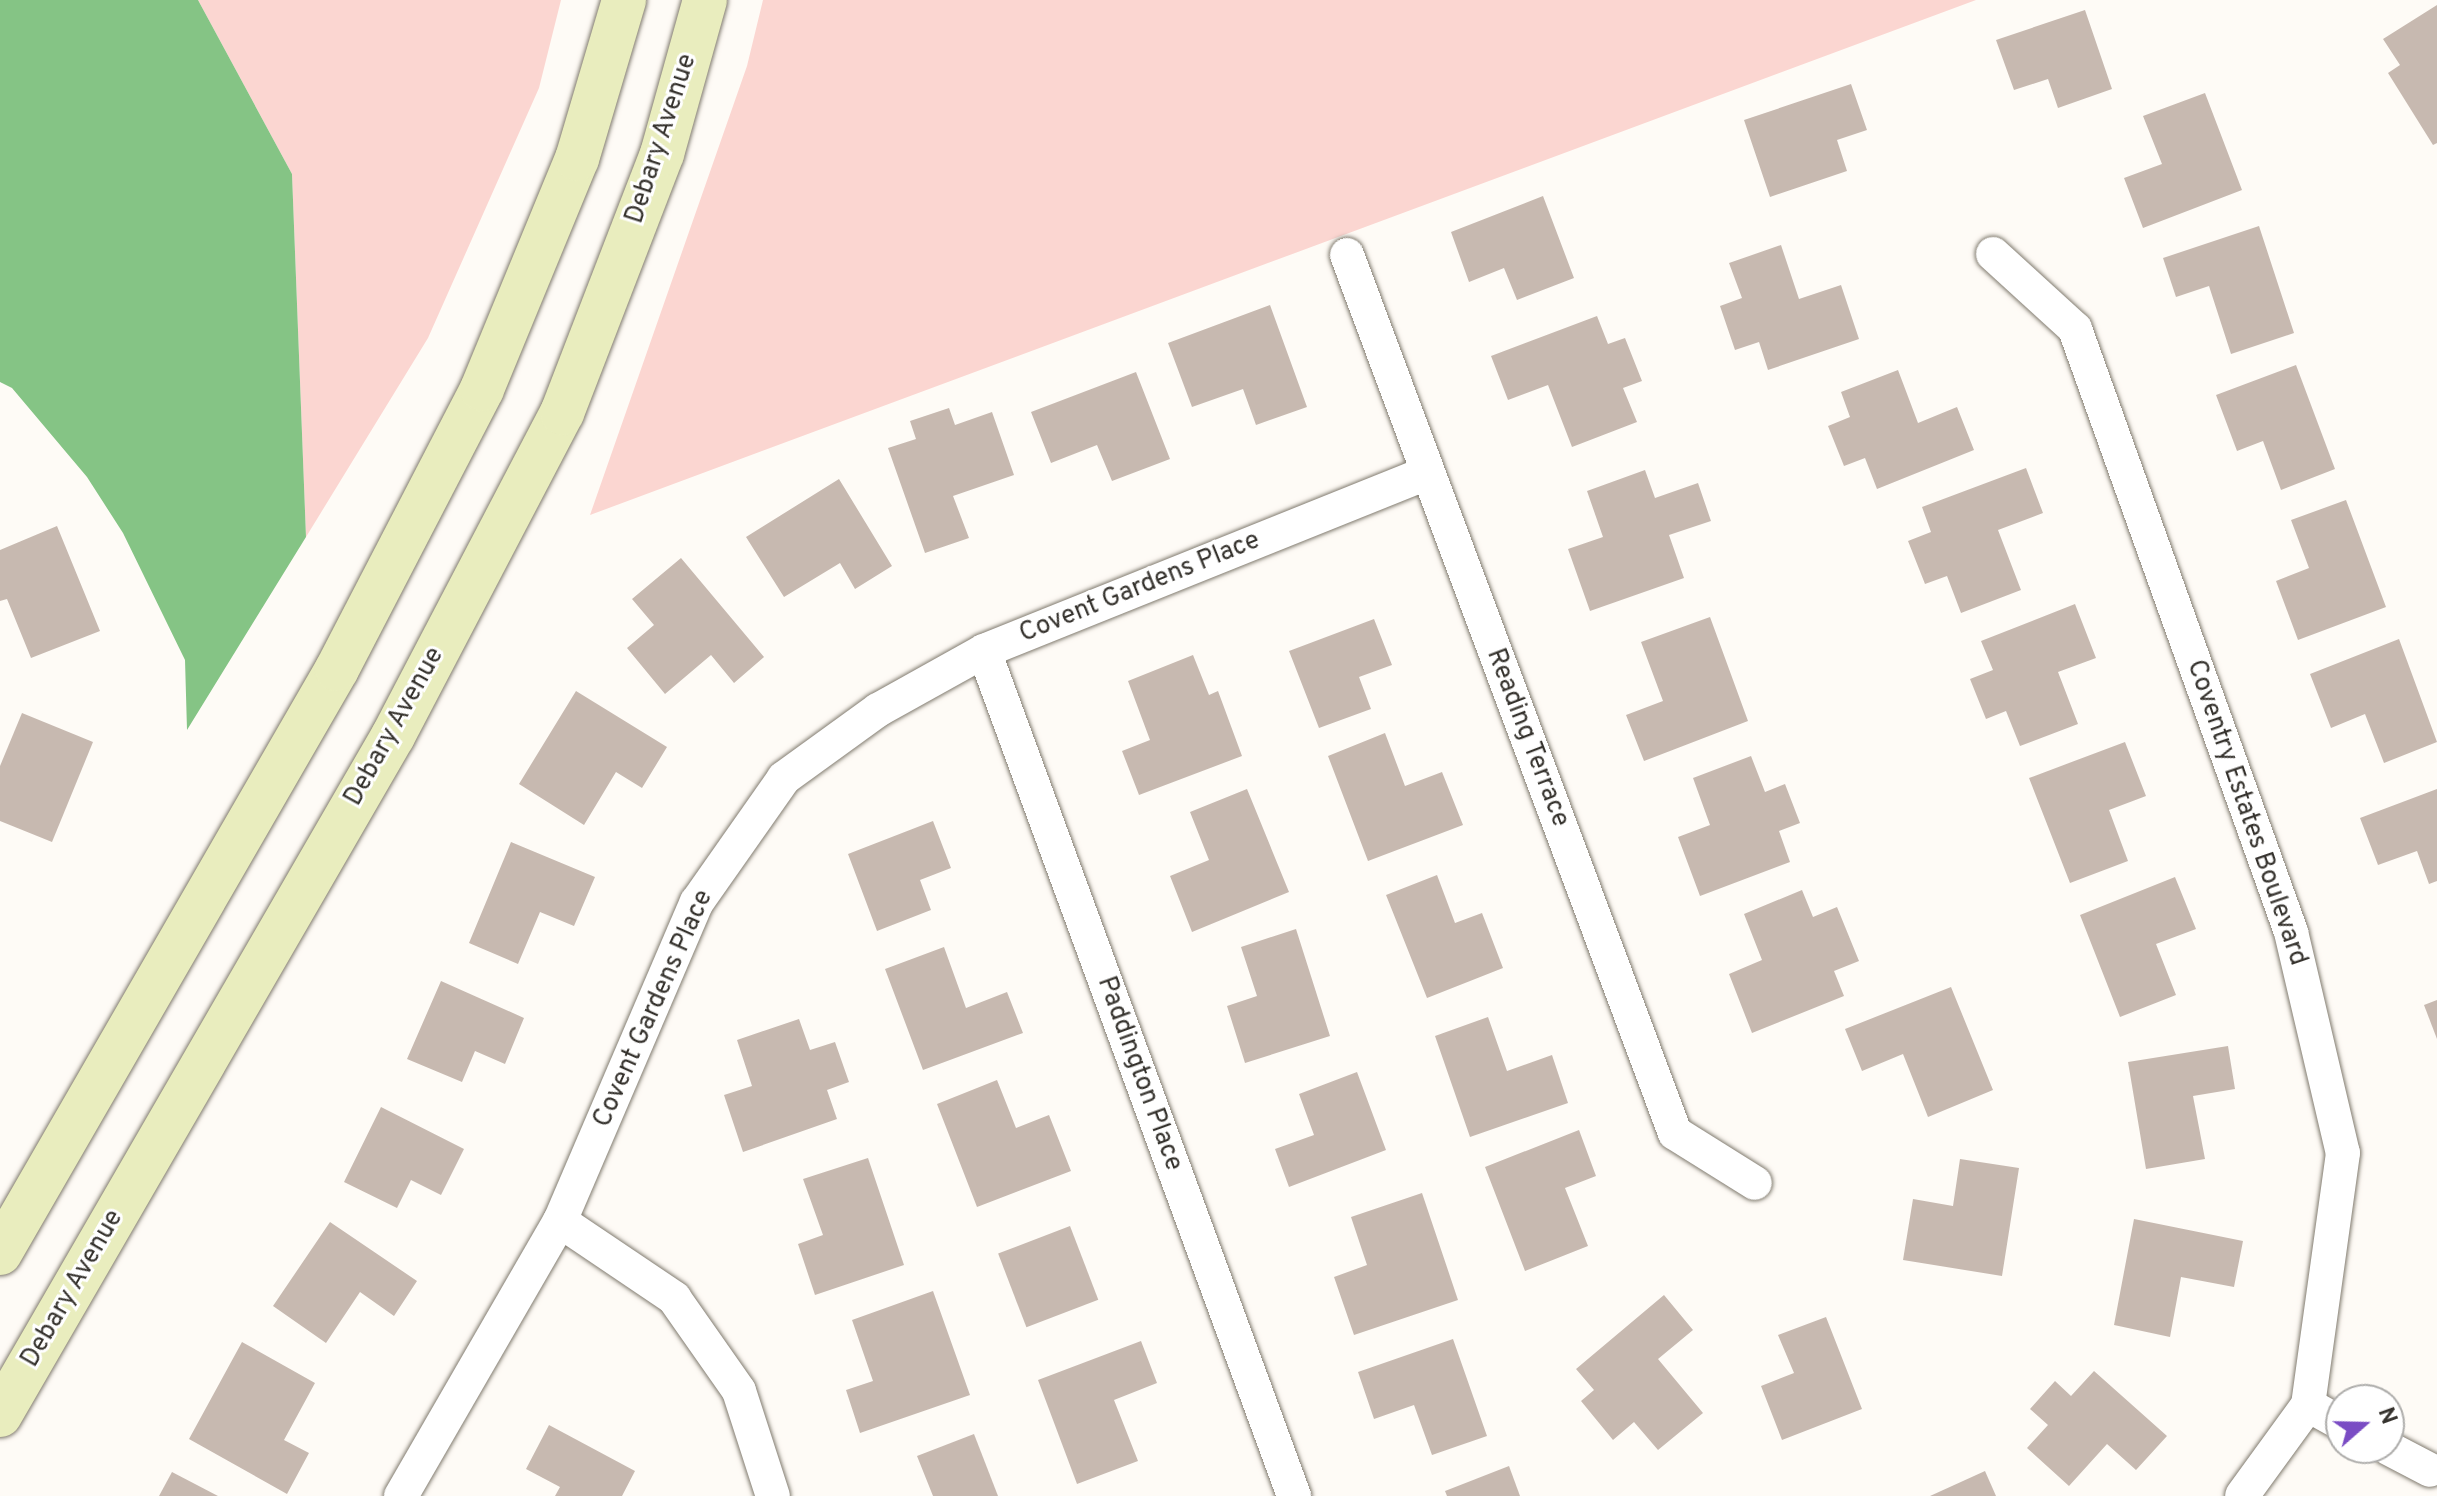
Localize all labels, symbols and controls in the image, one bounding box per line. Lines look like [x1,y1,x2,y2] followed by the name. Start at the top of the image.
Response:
[620,50,704,228] street label: Debary Avenue
[1015,525,1265,651] street label: Covent Gardens Place
[338,642,452,812] street label: Debary Avenue
[1478,644,1576,832] street label: Reading Terrace
[2179,656,2313,970] street label: Coventry Estates Boulevard
[588,885,720,1133] street label: Covent Gardens Place
[1089,973,1189,1175] street label: Paddington Place
[15,1204,131,1374] street label: Debary Avenue
[2325,1384,2405,1464] north arrow
[2371,1404,2402,1428] text: N

